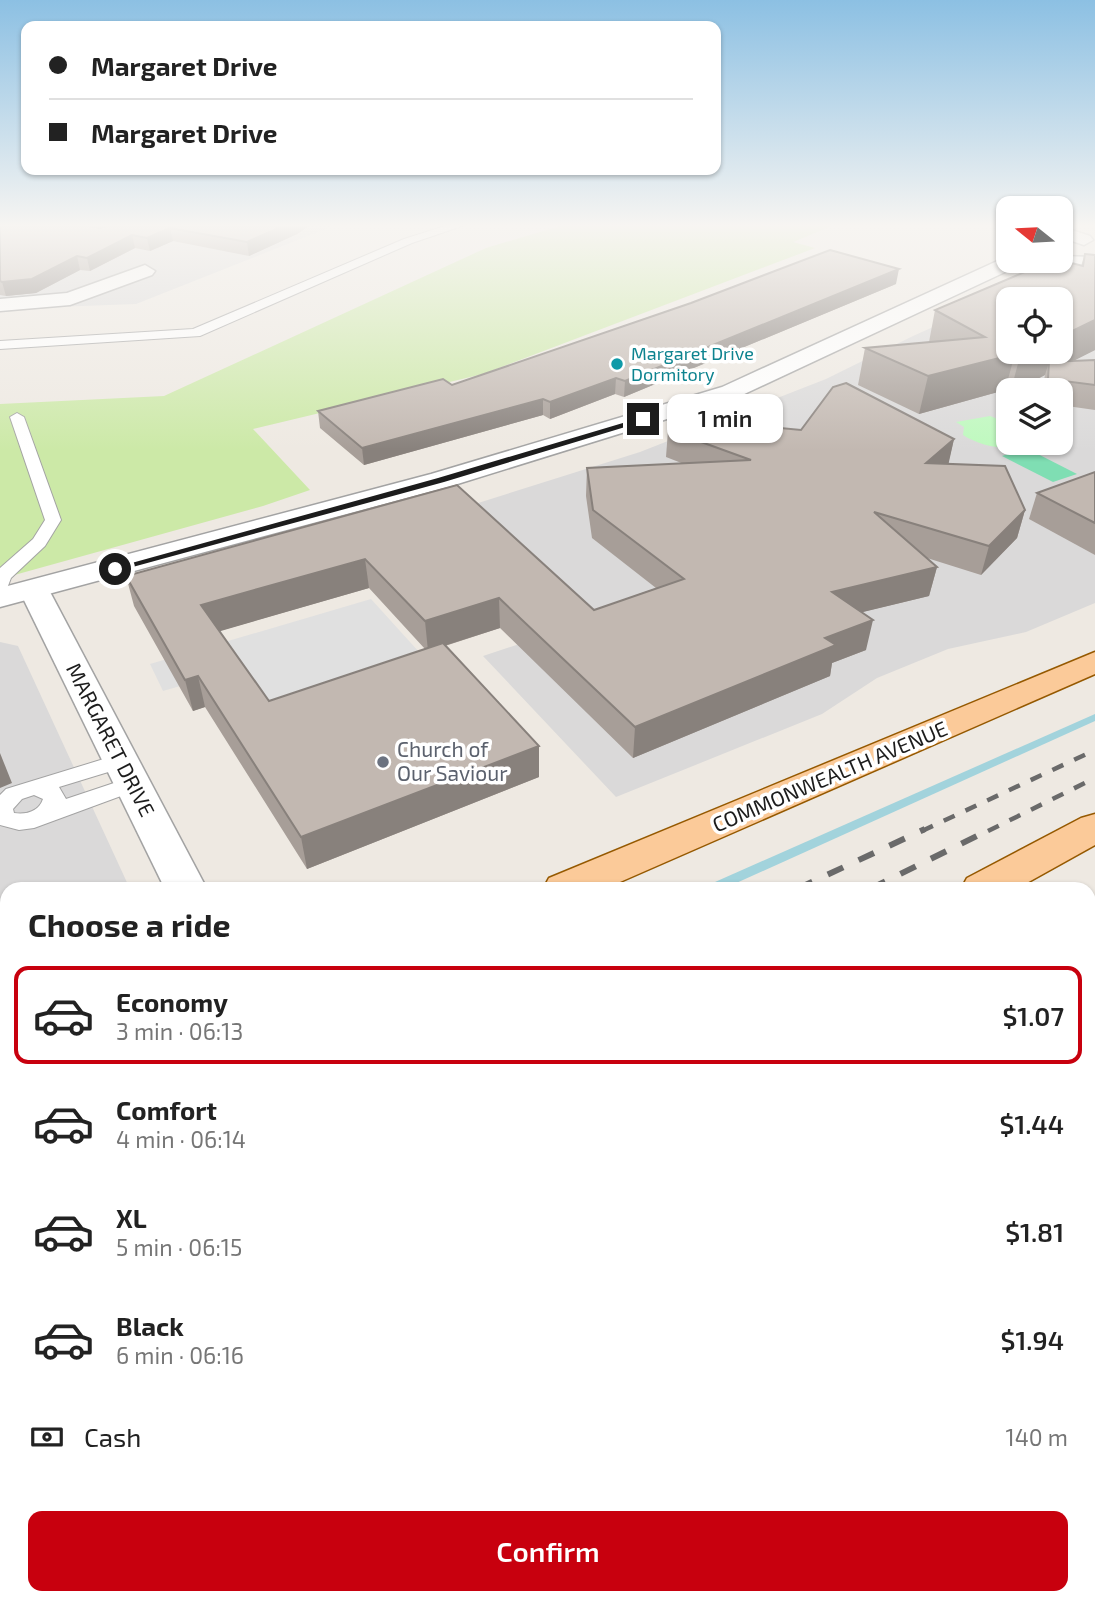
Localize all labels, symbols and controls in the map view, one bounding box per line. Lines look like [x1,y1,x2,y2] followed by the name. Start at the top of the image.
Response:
[91,50,277,81] text: Margaret Drive
[91,117,277,148] text: Margaret Drive
[996,196,1073,273] north arrow
[996,196,1073,455] map controls
[996,287,1073,364] button: locate
[631,342,754,385] place label: Margaret Drive Dormitory
[609,356,625,372] marker: Margaret Drive Dormitory
[996,378,1073,455] button: layers
[668,394,783,444] callout: 1 min
[627,403,659,435] route end
[698,404,752,432] text: 1 min
[99,553,131,585] route start
[62,658,161,820] street label: MARGARET DRIVE
[708,715,951,836] street label: COMMONWEALTH AVENUE
[397,736,508,785] place label: Church of Our Saviour
[375,754,391,770] marker: Church of Our Saviour
[28,905,231,943] text: Choose a ride
[32,984,95,1047] icon: car
[116,986,228,1017] text: Economy
[1002,1000,1064,1031] text: $1.07
[116,1017,243,1045] text: 3 min · 06:13
[32,1092,95,1155] icon: car
[116,1094,217,1125] text: Comfort
[1000,1108,1064,1139] text: $1.44
[116,1125,246,1153] text: 4 min · 06:14
[32,1200,95,1263] icon: car
[116,1202,147,1233] text: XL
[1005,1216,1064,1247] text: $1.81
[116,1233,242,1261] text: 5 min · 06:15
[32,1308,95,1371] icon: car
[116,1310,184,1341] text: Black
[1001,1324,1064,1355] text: $1.94
[116,1341,244,1369] text: 6 min · 06:16
[28,1418,66,1456] icon: cash
[84,1421,141,1452] text: Cash
[1006,1423,1068,1451] text: 140 m
[28,1511,1068,1591] button: Confirm

